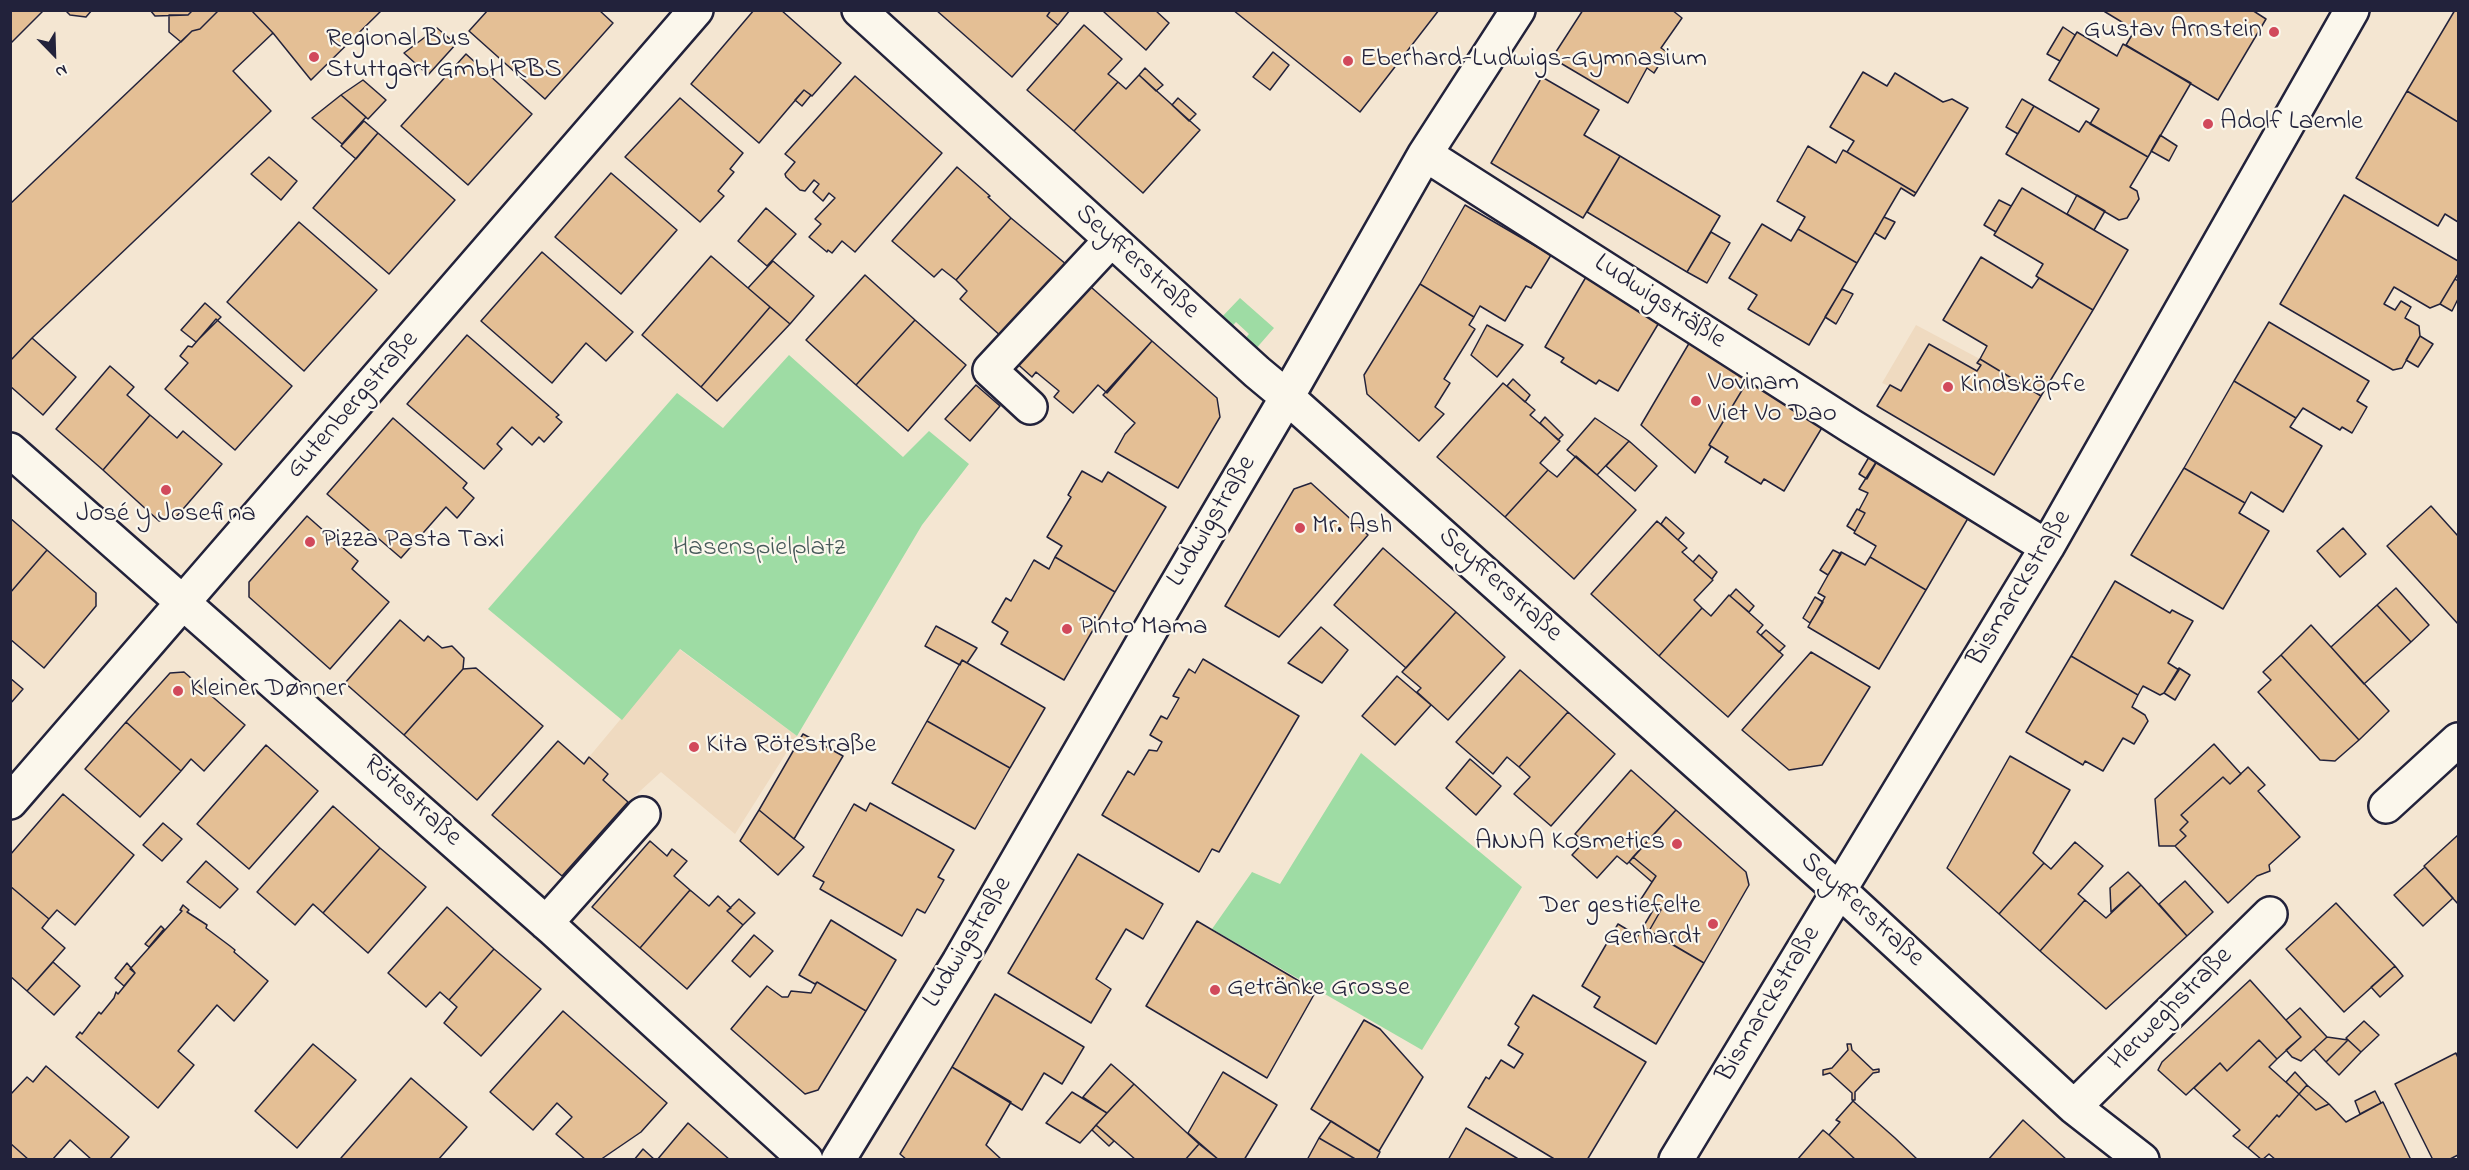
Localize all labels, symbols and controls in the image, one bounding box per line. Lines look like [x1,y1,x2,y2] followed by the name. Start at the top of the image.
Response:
[2084,16,2262,48] place label: Gustav Arnstein
[24,24,84,84] north arrow
[326,25,562,88] place label: Regional Bus Stuttgart GmbH RBS
[2267,25,2281,39] marker: Gustav Arnstein
[1360,45,1707,77] place label: Eberhard-Ludwigs-Gymnasium
[307,50,321,64] marker: Regional Bus Stuttgart GmbH RBS
[1341,54,1355,68] marker: Eberhard-Ludwigs-Gymnasium
[51,57,71,84] text: N
[2220,108,2363,140] place label: Adolf Laemle
[2201,117,2215,131] marker: Adolf Laemle
[1067,199,1205,327] street label: Seyfferstraße
[1587,248,1731,358] street label: Ludwigsträßle
[281,325,427,487] street label: Gutenbergstraße
[1708,369,1837,432] place label: Vovinam Viet Vo Dao
[1960,371,2085,403] place label: Kindsköpfe
[1941,380,1955,394] marker: Kindsköpfe
[1689,394,1703,408] marker: Vovinam Viet Vo Dao
[1161,451,1265,593] street label: Ludwigstraße
[159,483,173,497] marker: José y Josefina
[76,500,256,532] place label: José y Josefina
[1962,505,2080,673] street label: Bismarckstraße
[1312,512,1392,544] place label: Mr. Ash
[1293,521,1307,535] marker: Mr. Ash
[1430,522,1568,650] street label: Seyfferstraße
[322,526,505,558] place label: Pizza Pasta Taxi
[673,534,845,566] park label: Hasenspielplatz
[303,535,317,549] marker: Pizza Pasta Taxi
[1079,613,1208,645] place label: Pinto Mama
[1060,622,1074,636] marker: Pinto Mama
[190,675,346,707] place label: Kleiner Dønner
[171,684,185,698] marker: Kleiner Dønner
[706,731,876,763] place label: Kita Rötestraße
[687,740,701,754] marker: Kita Rötestraße
[355,749,467,855] street label: Rötestraße
[1475,828,1665,860] place label: ANNA Kosmetics
[1670,837,1684,851] marker: ANNA Kosmetics
[1792,847,1930,975] street label: Seyfferstraße
[917,872,1021,1014] street label: Ludwigstraße
[1540,892,1701,955] place label: Der gestiefelte Gerhardt
[1706,917,1720,931] marker: Der gestiefelte Gerhardt
[1711,921,1829,1089] street label: Bismarckstraße
[2103,941,2241,1079] street label: Herweghstraße
[1227,974,1410,1006] place label: Getränke Grosse
[1208,983,1222,997] marker: Getränke Grosse

